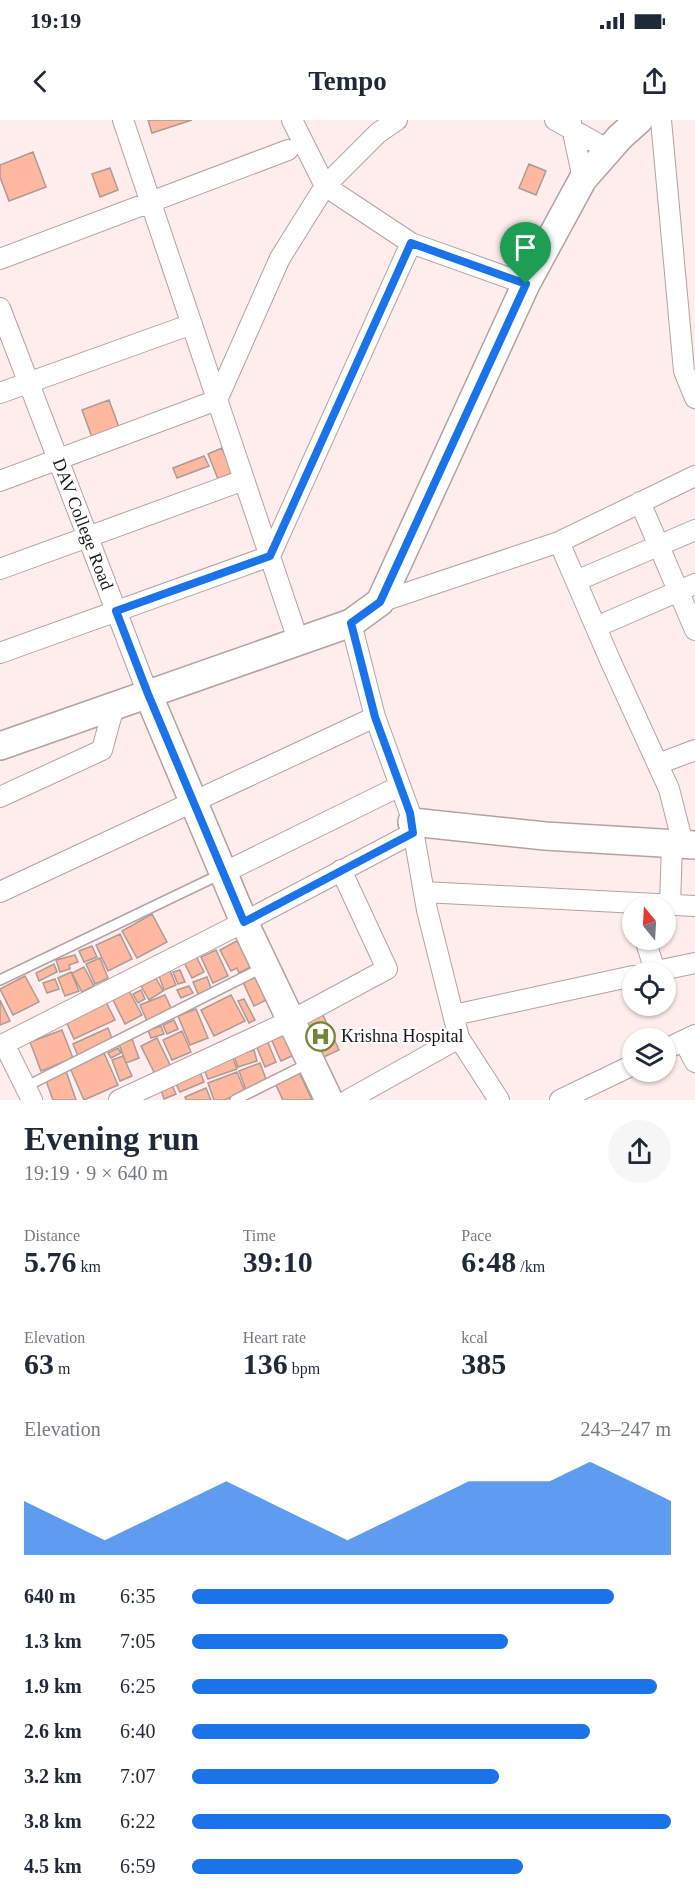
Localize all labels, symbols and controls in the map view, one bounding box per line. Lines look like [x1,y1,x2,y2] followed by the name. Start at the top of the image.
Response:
[30,8,81,33] text: 19:19
[24,65,57,98] icon: back
[638,65,671,98] icon: share
[308,66,387,96] text: Tempo
[500,222,551,284] pin
[509,231,542,264] icon: arrive
[49,455,117,593] street label: DAV College Road
[622,896,676,950] north arrow
[622,896,676,1082] map controls
[622,962,676,1016] button: locate
[304,1020,336,1052] hospital icon: Krishna Hospital
[341,1026,463,1046] place label: Krishna Hospital
[622,1028,676,1082] button: layers
[608,1120,671,1183] button: share
[24,1121,199,1157] text: Evening run
[24,1162,168,1184] text: 19:19 · 9 × 640 m
[24,1227,80,1244] text: Distance
[243,1227,276,1244] text: Time
[461,1227,492,1244] text: Pace
[24,1245,77,1278] text: 5.76
[243,1245,313,1278] text: 39:10
[461,1245,516,1278] text: 6:48
[77,1258,101,1275] text: km
[516,1258,545,1275] text: /km
[24,1329,85,1346] text: Elevation
[243,1329,306,1346] text: Heart rate
[461,1329,488,1346] text: kcal
[24,1347,54,1380] text: 63
[243,1347,288,1380] text: 136
[461,1347,506,1380] text: 385
[54,1360,70,1377] text: m
[288,1360,320,1377] text: bpm
[24,1418,101,1440] text: Elevation
[580,1418,671,1440] text: 243–247 m
[24,1585,76,1607] text: 640 m
[120,1585,156,1607] text: 6:35
[24,1630,82,1652] text: 1.3 km
[120,1630,156,1652] text: 7:05
[24,1675,82,1697] text: 1.9 km
[120,1675,156,1697] text: 6:25
[24,1720,82,1742] text: 2.6 km
[120,1720,156,1742] text: 6:40
[24,1765,82,1787] text: 3.2 km
[120,1765,156,1787] text: 7:07
[24,1810,82,1832] text: 3.8 km
[120,1810,156,1832] text: 6:22
[24,1855,82,1877] text: 4.5 km
[120,1855,156,1877] text: 6:59

